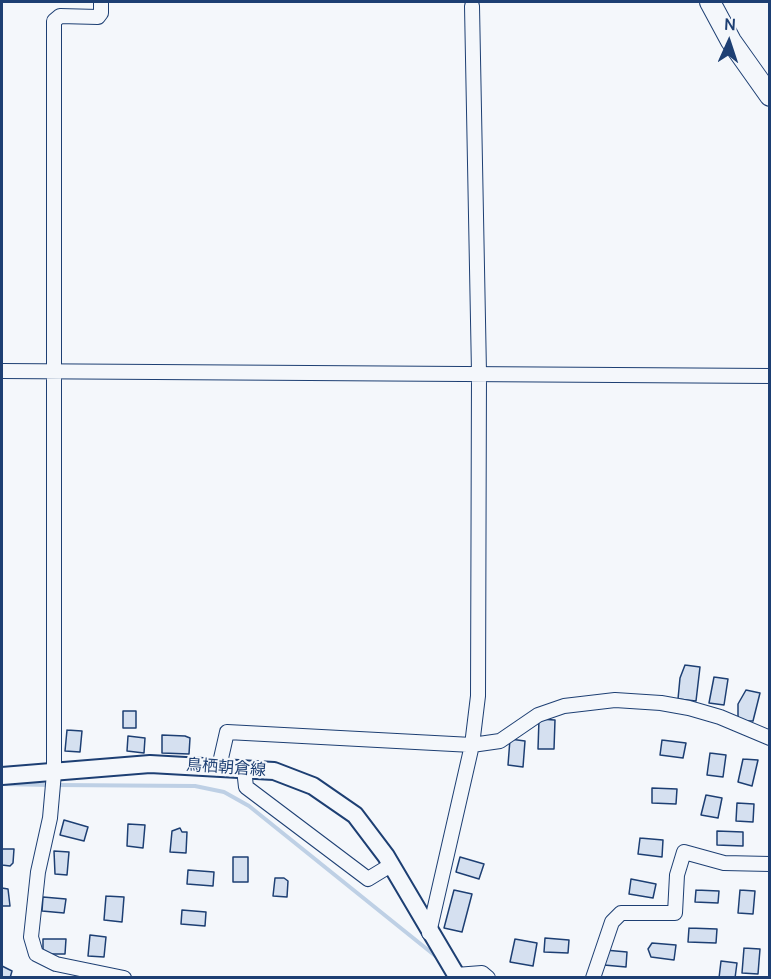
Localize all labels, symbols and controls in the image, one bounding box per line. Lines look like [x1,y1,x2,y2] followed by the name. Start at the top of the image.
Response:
[699,12,759,72] north arrow
[724,13,736,35] text: N
[185,756,267,780] street label: 鳥栖朝倉線

